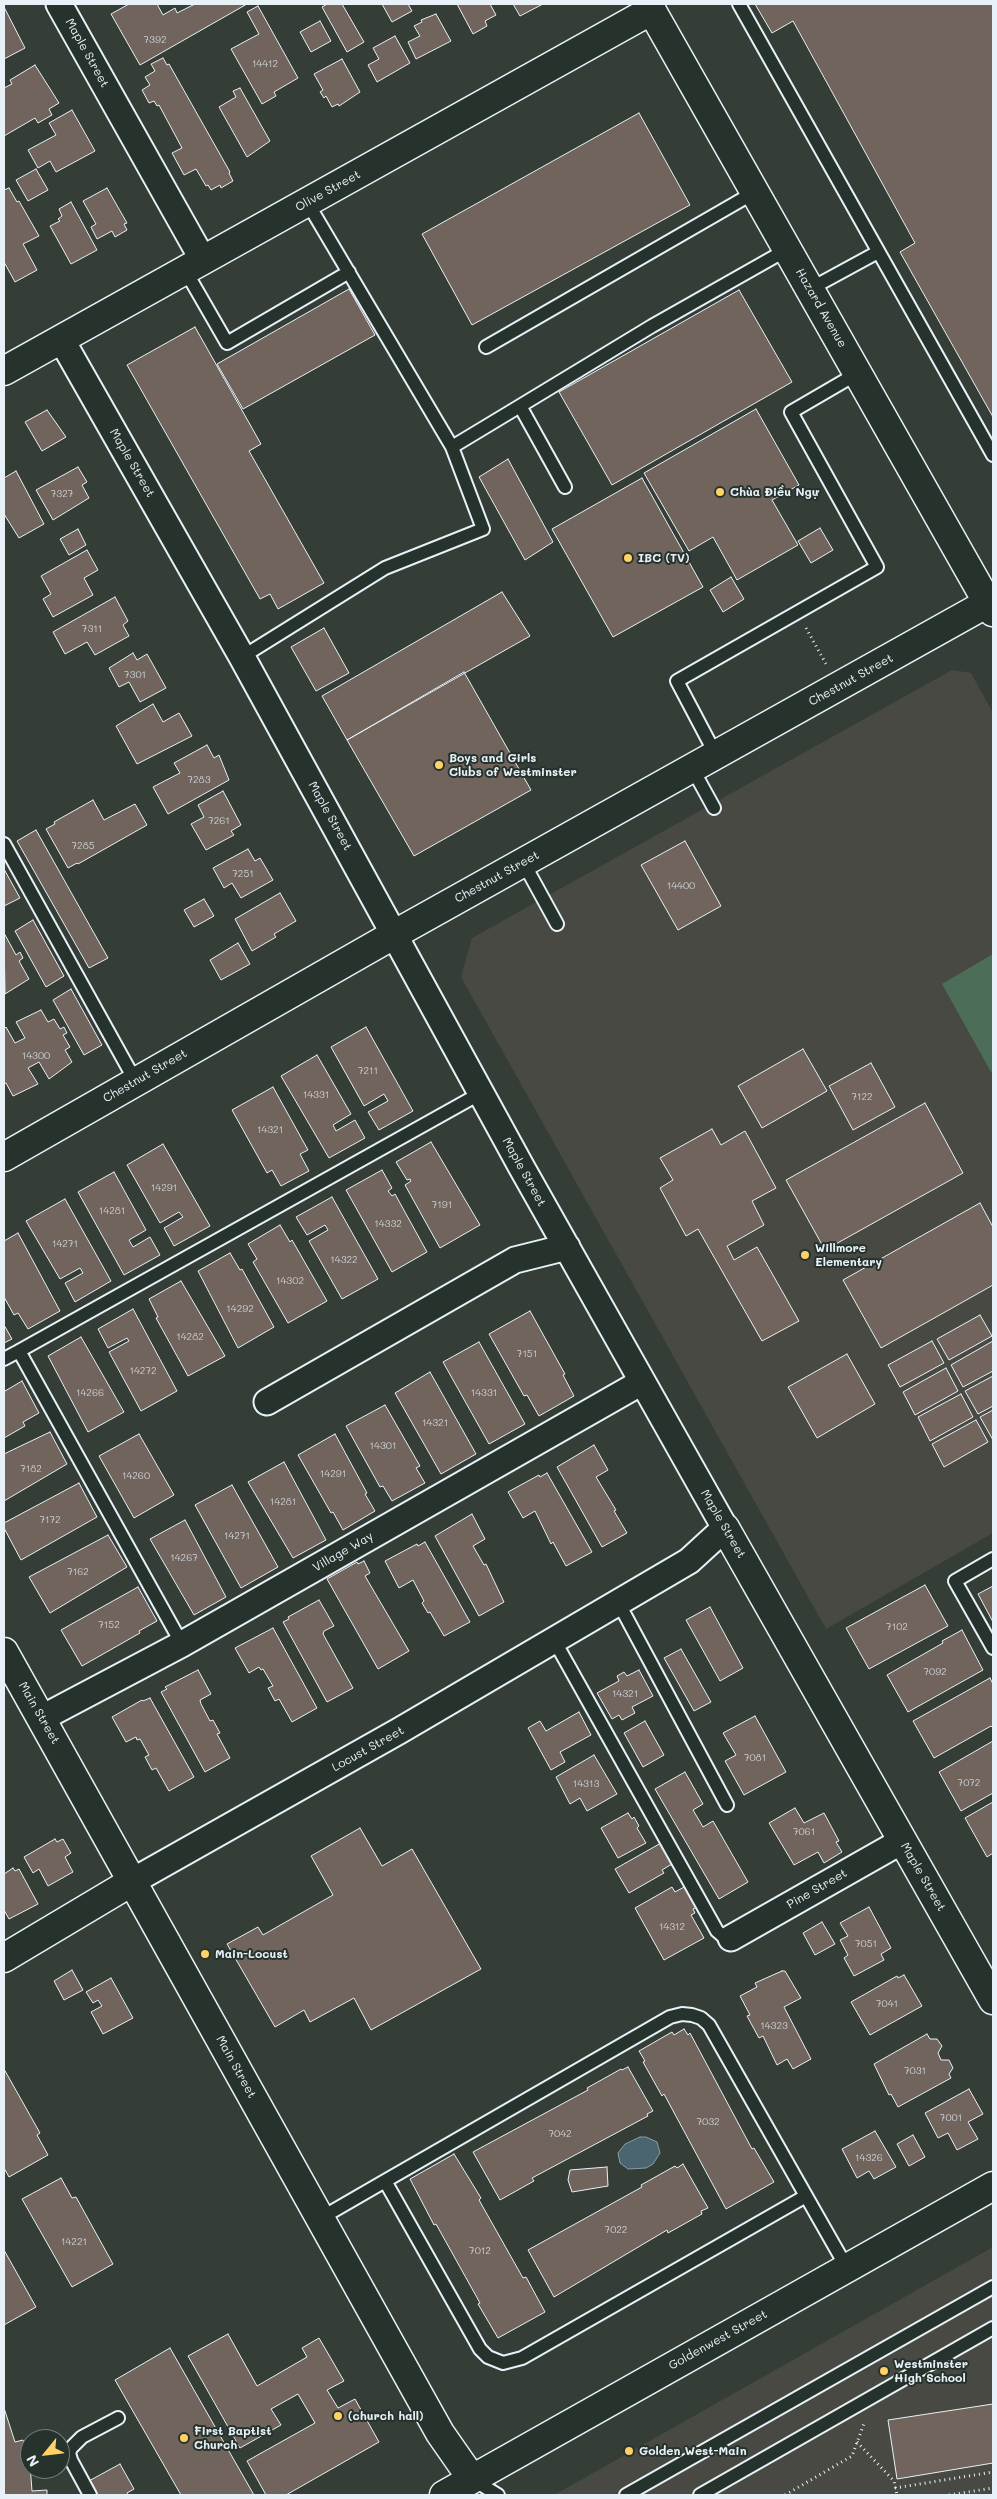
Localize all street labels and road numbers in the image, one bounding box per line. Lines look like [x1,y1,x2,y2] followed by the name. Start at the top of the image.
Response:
[62,16,112,90] street label: Maple Street
[293,167,363,215] street label: Olive Street
[792,266,850,350] street label: Hazard Avenue
[107,426,157,500] street label: Maple Street
[806,651,896,709] street label: Chestnut Street
[305,779,355,853] street label: Maple Street
[452,848,542,906] street label: Chestnut Street
[101,1046,189,1106] street label: Chestnut Street
[499,1135,549,1209] street label: Maple Street
[698,1487,748,1561] street label: Maple Street
[310,1529,376,1575] street label: Village Way
[15,1679,63,1747] street label: Main Street
[329,1723,407,1775] street label: Locust Street
[898,1840,948,1914] street label: Maple Street
[784,1866,850,1912] street label: Pine Street
[213,2033,259,2101] street label: Main Street
[666,2307,770,2373] street label: Goldenwest Street

